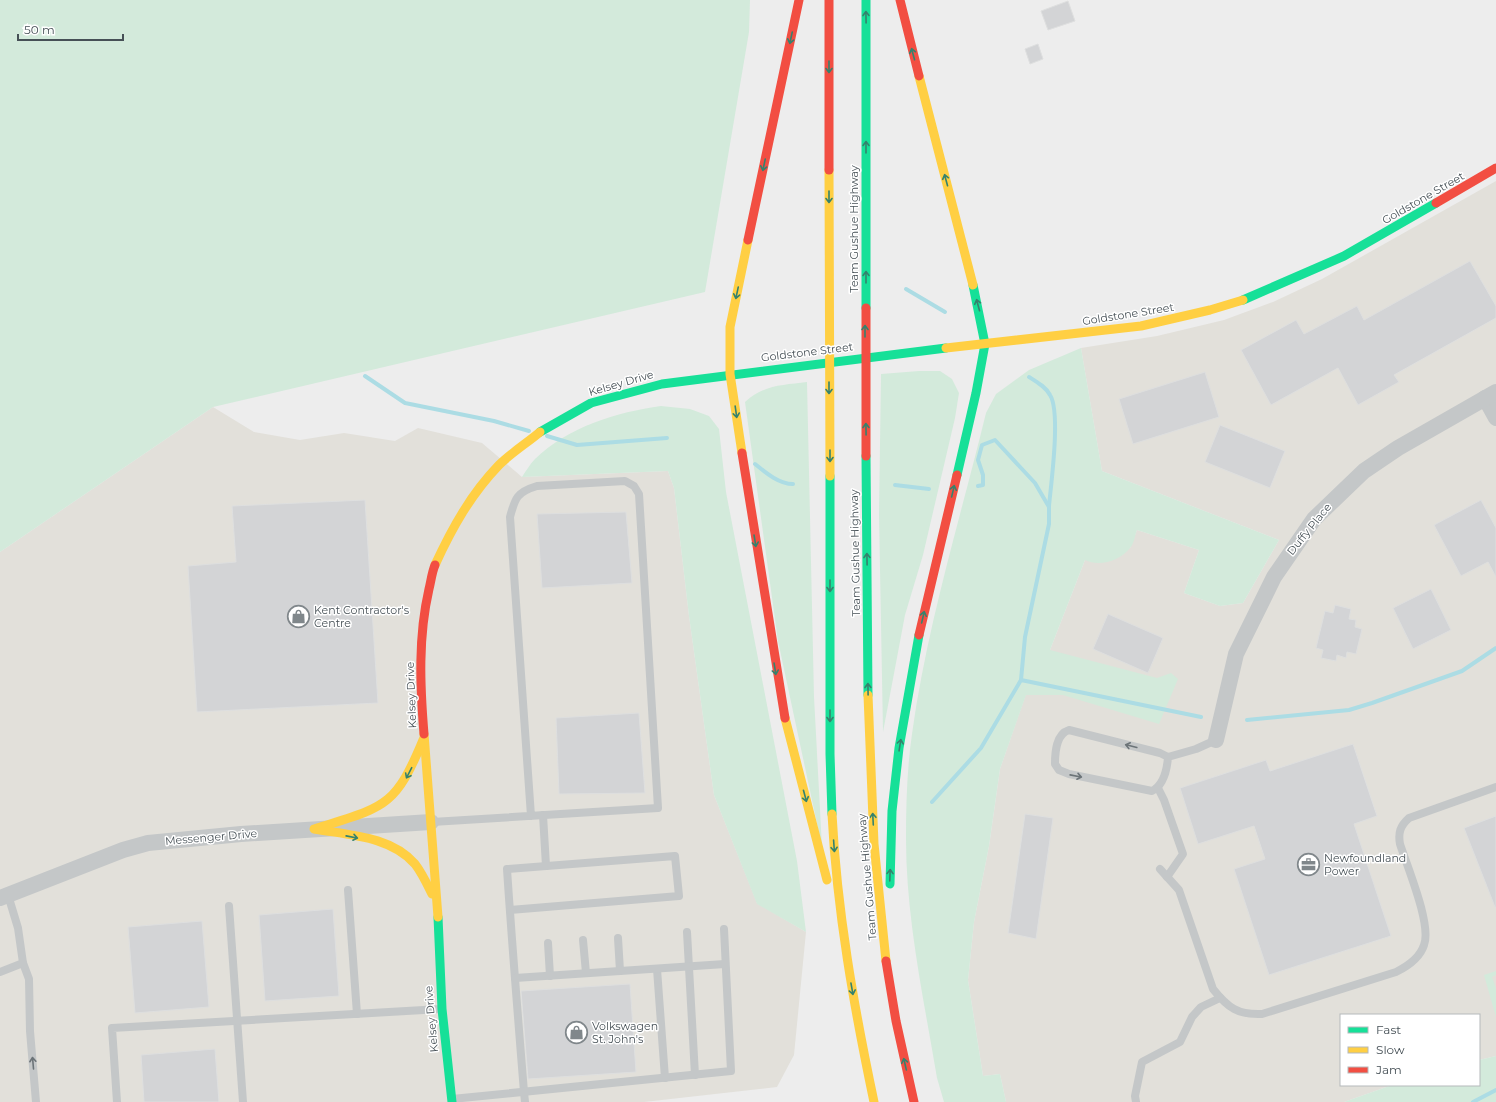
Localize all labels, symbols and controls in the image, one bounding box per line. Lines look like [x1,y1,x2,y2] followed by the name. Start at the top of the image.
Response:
[862,11,870,24] one-way arrow
[18,16,123,42] scale bar
[24,22,55,37] text: 50 m
[786,31,794,44] one-way arrow
[909,48,916,61] one-way arrow
[825,60,833,73] one-way arrow
[862,141,870,154] one-way arrow
[759,159,767,172] one-way arrow
[847,165,861,293] street label: Team Gushue Highway
[1379,169,1467,227] street label: Goldstone Street
[942,173,949,186] one-way arrow
[825,190,833,203] one-way arrow
[862,271,870,284] one-way arrow
[733,286,741,299] one-way arrow
[974,299,982,312] one-way arrow
[1081,300,1175,328] street label: Goldstone Street
[861,325,869,338] one-way arrow
[760,339,854,365] street label: Goldstone Street
[587,367,655,399] street label: Kelsey Drive
[825,381,833,394] one-way arrow
[732,405,740,418] one-way arrow
[862,423,870,436] one-way arrow
[826,449,834,462] one-way arrow
[950,485,957,498] one-way arrow
[847,489,863,617] street label: Team Gushue Highway
[1284,500,1334,558] street label: Duffy Place
[751,534,759,547] one-way arrow
[863,553,871,566] one-way arrow
[826,579,834,592] one-way arrow
[285,603,311,629] shop icon: Kent Contractor's Centre
[314,603,410,630] place label: Kent Contractor's Centre
[920,611,928,624] one-way arrow
[403,661,419,729] street label: Kelsey Drive
[771,662,779,675] one-way arrow
[864,683,872,696] one-way arrow
[826,709,834,722] one-way arrow
[896,739,904,752] one-way arrow
[1125,741,1138,749] one-way arrow
[405,767,412,779] one-way arrow
[1070,772,1083,780] one-way arrow
[802,789,809,802] one-way arrow
[854,813,880,941] street label: Team Gushue Highway
[870,813,877,826] one-way arrow
[164,826,258,848] street label: Messenger Drive
[345,833,358,841] one-way arrow
[831,839,838,852] one-way arrow
[1295,851,1321,877] office icon: Newfoundland Power
[1324,851,1406,878] place label: Newfoundland Power
[886,869,894,882] one-way arrow
[848,982,856,995] one-way arrow
[421,985,441,1053] street label: Kelsey Drive
[1340,1014,1480,1086] legend
[564,1019,590,1045] shop icon: Volkswagen St. John's
[592,1019,658,1046] place label: Volkswagen St. John's
[1376,1022,1401,1037] text: Fast
[1376,1042,1405,1057] text: Slow
[29,1057,37,1070] one-way arrow
[901,1058,909,1071] one-way arrow
[1375,1062,1402,1077] text: Jam

